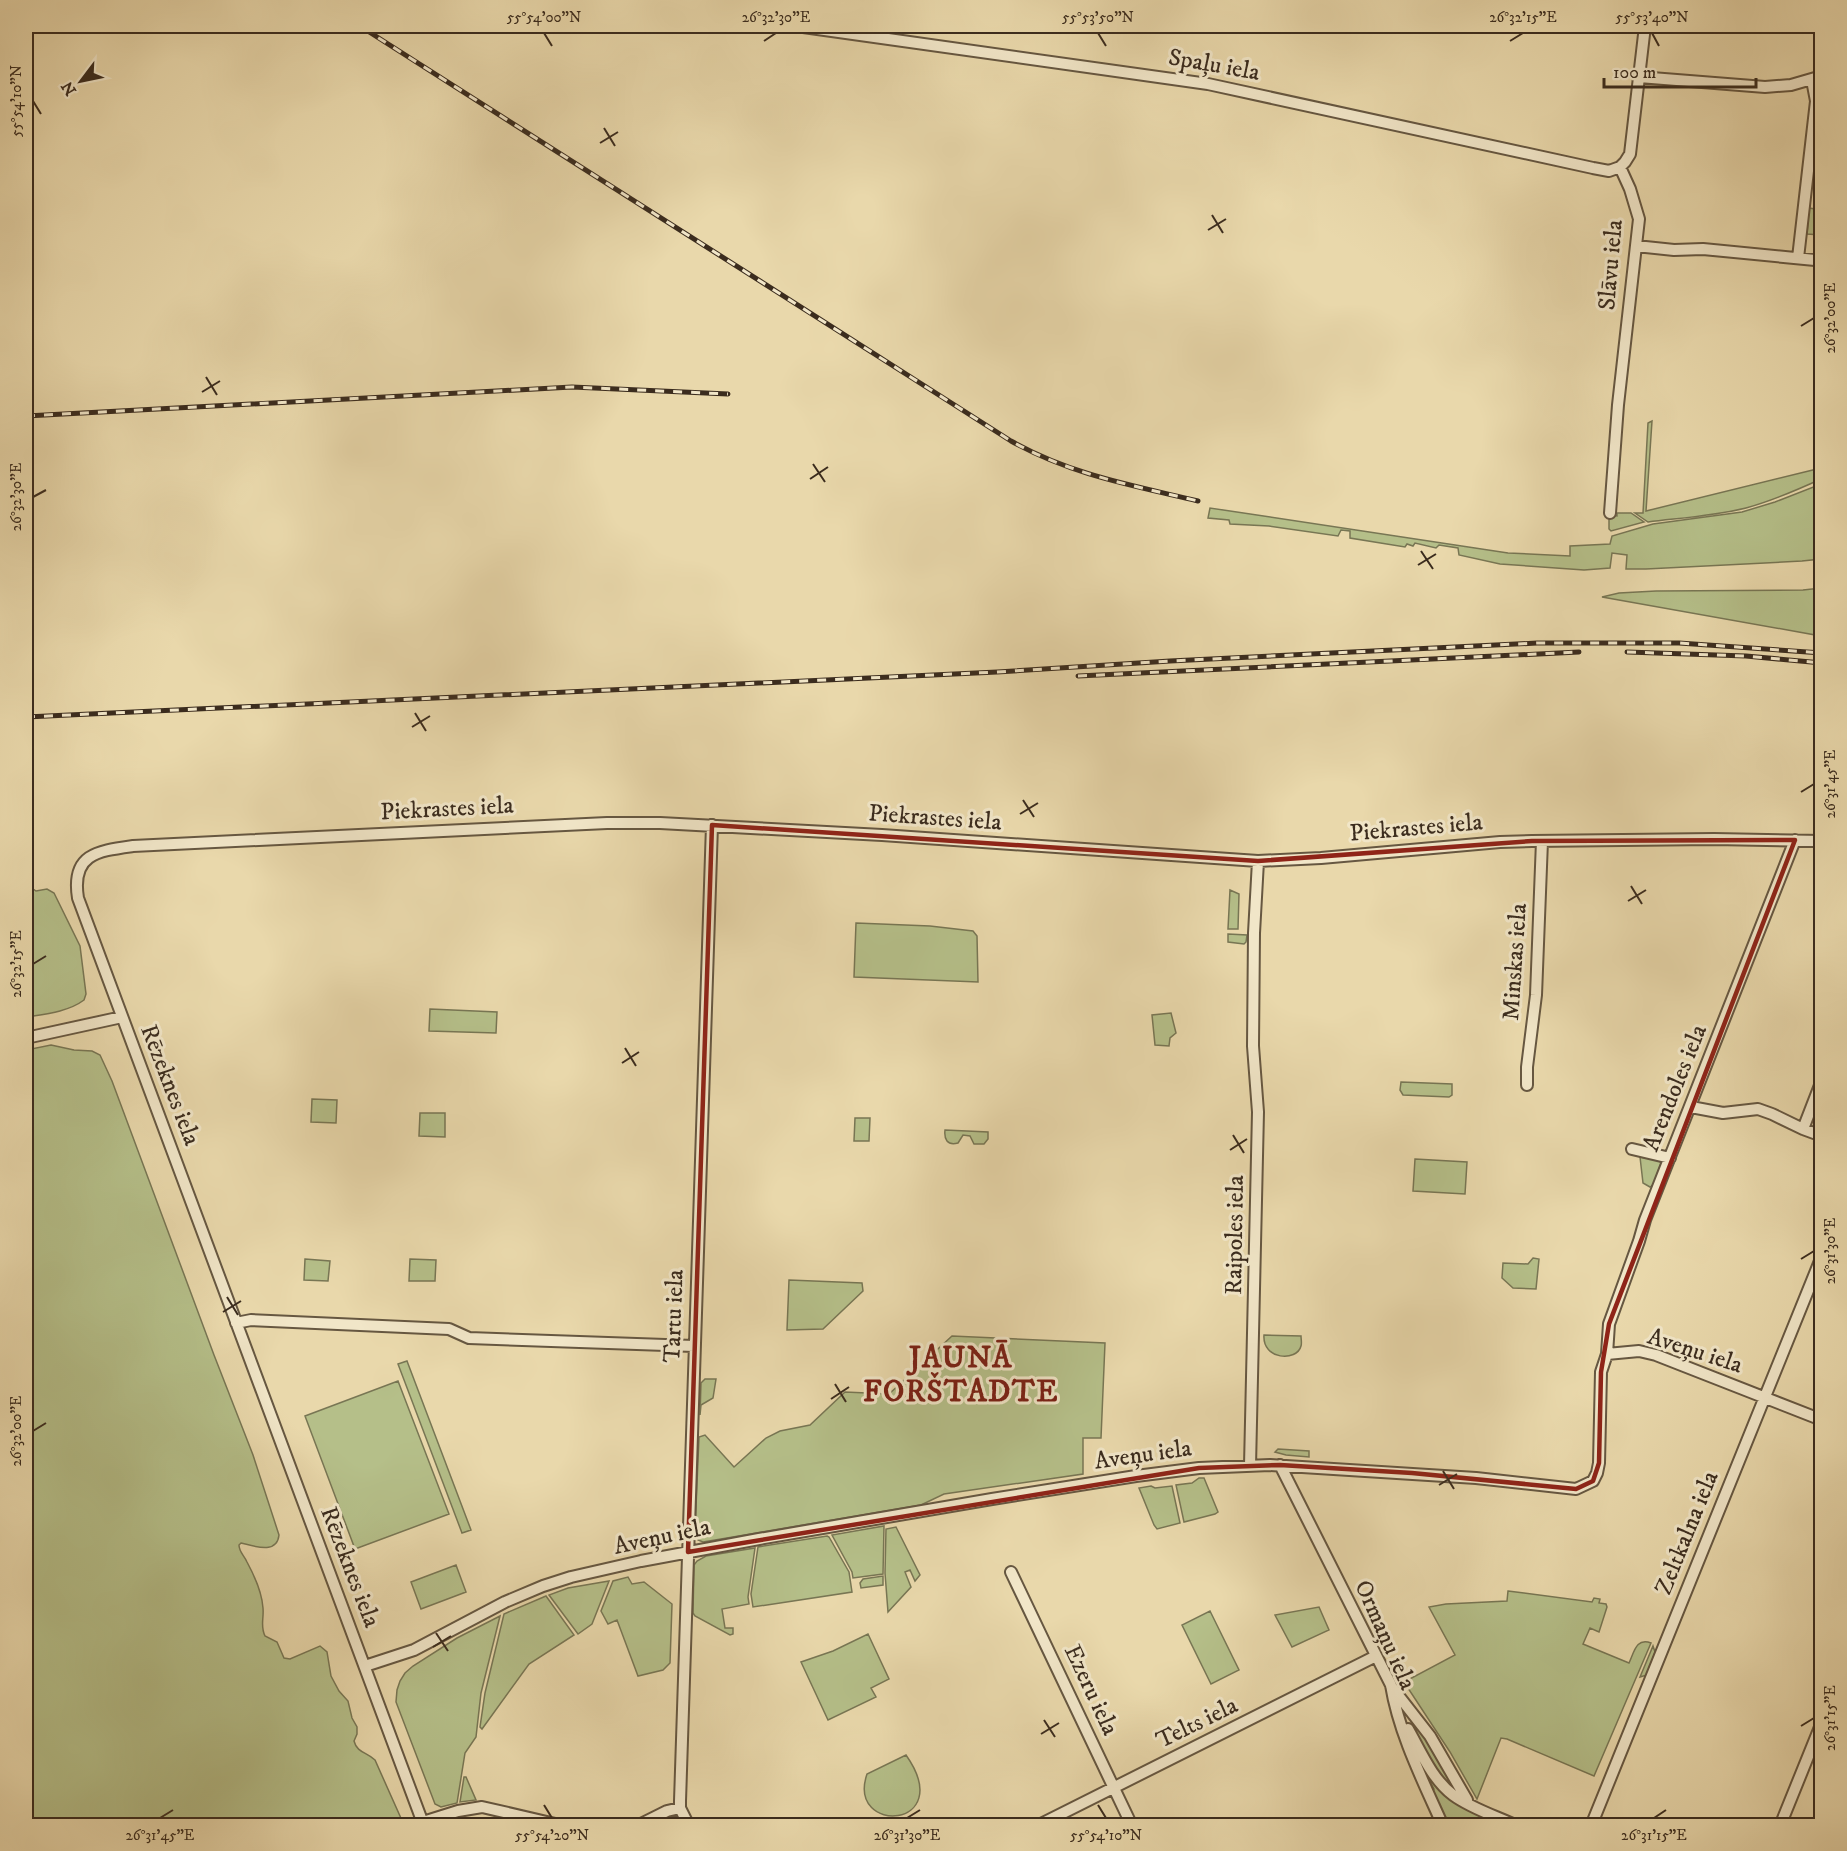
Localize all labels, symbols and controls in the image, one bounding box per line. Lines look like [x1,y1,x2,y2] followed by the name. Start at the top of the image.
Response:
[507,8,581,27] text: 55°54'00"N
[742,8,811,27] text: 26°32'30"E
[1062,8,1134,27] text: 55°53'50"N
[1489,8,1557,27] text: 26°32'15"E
[1615,8,1689,27] text: 55°53'40"N
[1166,42,1263,88] street label: Spaļu iela
[51,51,111,111] north arrow
[1604,51,1756,89] scale bar
[1613,62,1656,84] text: 100 m
[7,65,26,137] text: 55°54'10"N
[57,78,81,99] text: N
[1592,218,1630,312] street label: Slāvu iela
[1821,282,1840,354] text: 26°32'00"E
[7,462,26,531] text: 26°32'30"E
[1821,749,1840,818] text: 26°31'45"E
[380,790,515,827] street label: Piekrastes iela
[867,798,1003,838] street label: Piekrastes iela
[1348,807,1485,849] street label: Piekrastes iela
[1496,902,1534,1022] street label: Minskas iela
[7,930,26,998] text: 26°32'15"E
[133,1020,207,1150] street label: Rēzeknes iela
[1636,1020,1714,1156] street label: Arendoles iela
[1219,1174,1251,1295] street label: Raipoles iela
[1821,1217,1840,1284] text: 26°31'30"E
[657,1268,691,1363] street label: Tartu iela
[1644,1322,1747,1381] street label: Aveņu iela
[863,1339,1059,1411] district label: JAUNĀ FORŠTADTE
[7,1395,26,1467] text: 26°32'00"E
[1092,1433,1194,1477] street label: Aveņu iela
[1649,1466,1726,1599] street label: Zeltkalna iela
[313,1502,387,1632] street label: Rēzeknes iela
[611,1512,714,1562] street label: Aveņu iela
[1348,1576,1423,1695] street label: Ormaņu iela
[1057,1640,1125,1741] street label: Ezeru iela
[1821,1685,1840,1751] text: 26°31'15"E
[1151,1690,1243,1756] street label: Telts iela
[126,1826,195,1845] text: 26°31'45"E
[515,1826,589,1845] text: 55°54'20"N
[874,1826,941,1845] text: 26°31'30"E
[1070,1826,1142,1845] text: 55°54'10"N
[1621,1826,1687,1845] text: 26°31'15"E

